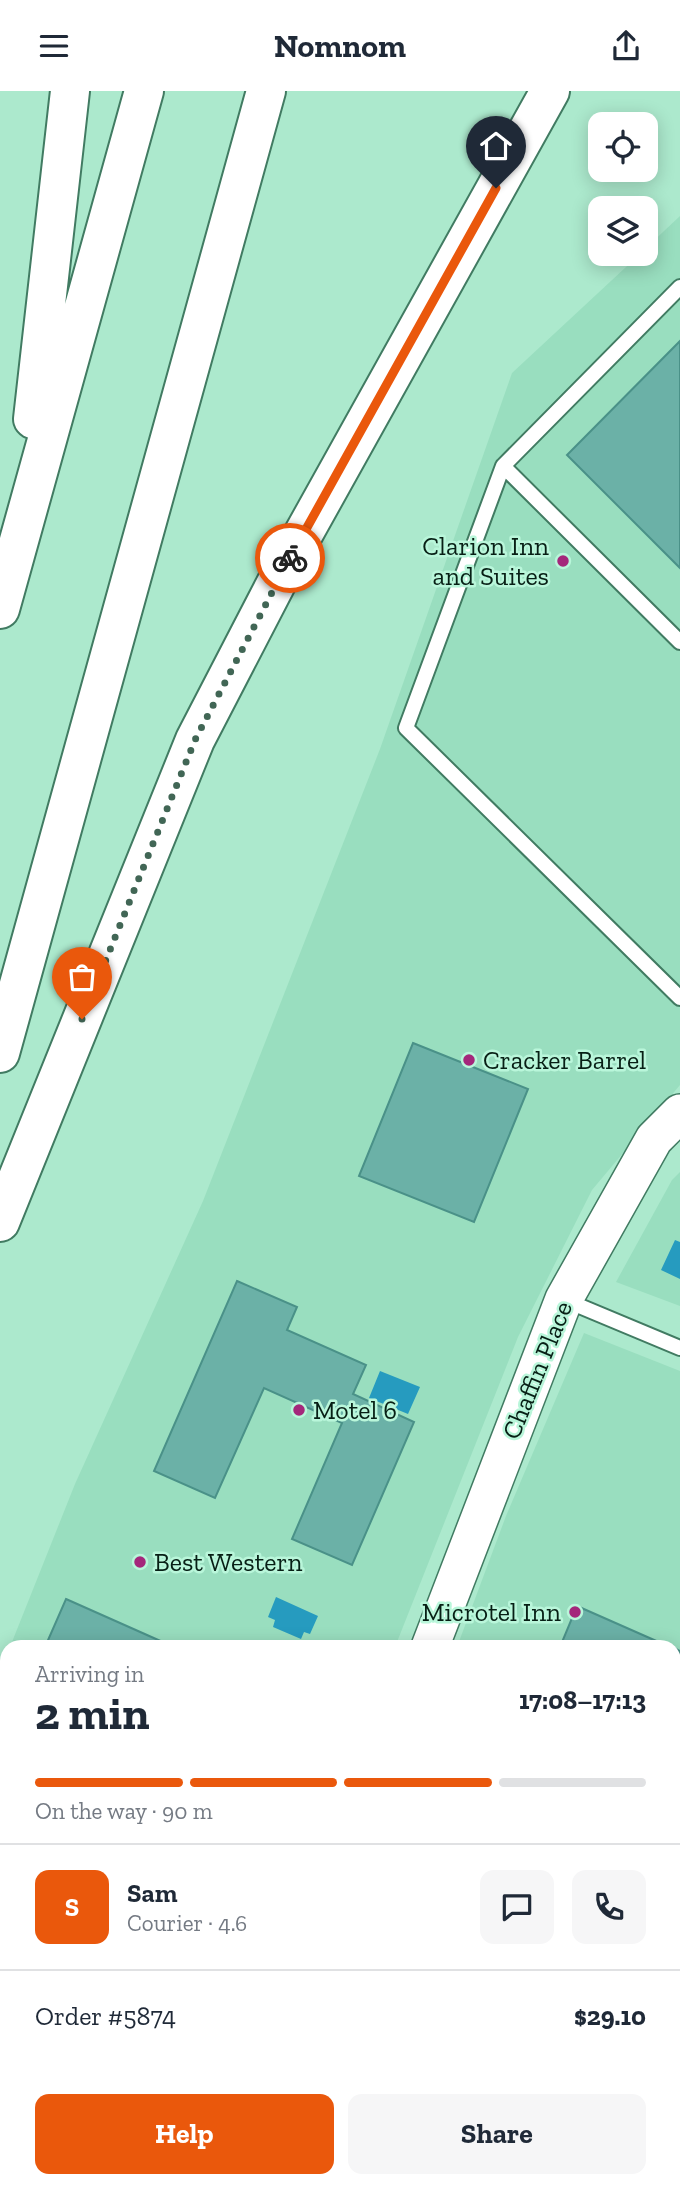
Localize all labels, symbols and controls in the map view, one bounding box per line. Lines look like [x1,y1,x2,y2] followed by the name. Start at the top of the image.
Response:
[35,27,73,65] icon: menu
[274,27,406,65] text: Nomnom
[607,27,645,65] icon: share
[588,112,658,266] map controls
[588,112,658,182] button: locate
[466,116,526,188] pin
[477,127,515,165] icon: home
[588,196,658,266] button: layers
[255,523,325,593] courier
[422,530,549,592] place label: Clarion Inn and Suites
[271,539,309,577] icon: bike
[555,553,571,569] marker: Clarion Inn and Suites
[52,947,112,1019] pin
[63,958,101,996] icon: bag
[483,1044,646,1076] place label: Cracker Barrel
[461,1052,477,1068] marker: Cracker Barrel
[495,1296,579,1444] street label: Chaffin Place
[313,1394,397,1426] place label: Motel 6
[291,1402,307,1418] marker: Motel 6
[154,1546,302,1578] place label: Best Western
[132,1554,148,1570] marker: Best Western
[422,1596,561,1628] place label: Microtel Inn
[567,1604,583,1620] marker: Microtel Inn
[35,1660,144,1688] text: Arriving in
[519,1684,646,1716] text: 17:08–17:13
[35,1686,150,1741] text: 2 min
[35,1797,213,1825] text: On the way · 90 m
[480,1870,554,1944] button: chat
[572,1870,646,1944] button: phone
[127,1877,177,1909] text: Sam
[65,1891,79,1923] text: S
[127,1909,247,1937] text: Courier · 4.6
[35,2000,176,2032] text: Order #5874
[574,2000,646,2032] text: $29.10
[35,2094,334,2174] button: Help
[348,2094,646,2174] button: Share

